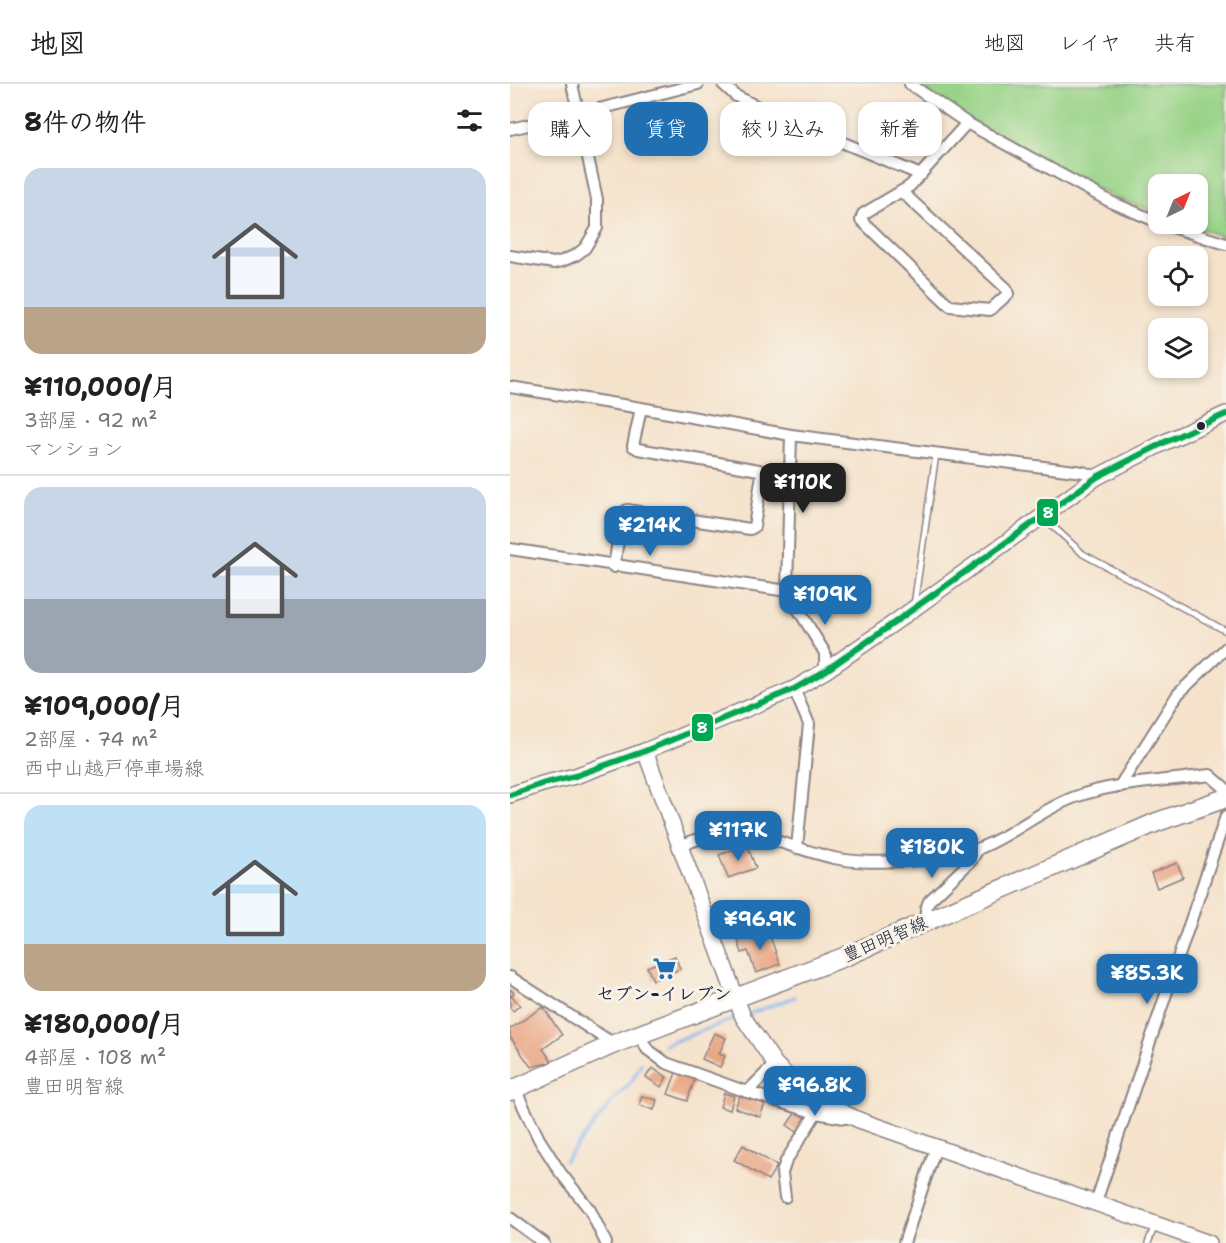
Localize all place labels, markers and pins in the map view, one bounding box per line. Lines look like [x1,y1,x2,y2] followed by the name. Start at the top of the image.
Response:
[1195,420,1207,432] unlabelled marker
[761,463,845,514] pin: ¥110K
[608,506,692,557] pin: ¥214K
[783,575,867,626] pin: ¥109K
[696,811,780,862] pin: ¥117K
[890,828,974,879] pin: ¥180K
[711,900,809,951] pin: ¥96.9K
[1098,954,1196,1005] pin: ¥85.3K
[651,955,677,981] supermarket icon: セブン-イレブン
[596,982,732,1006] place label: セブン-イレブン
[766,1066,864,1117] pin: ¥96.8K

